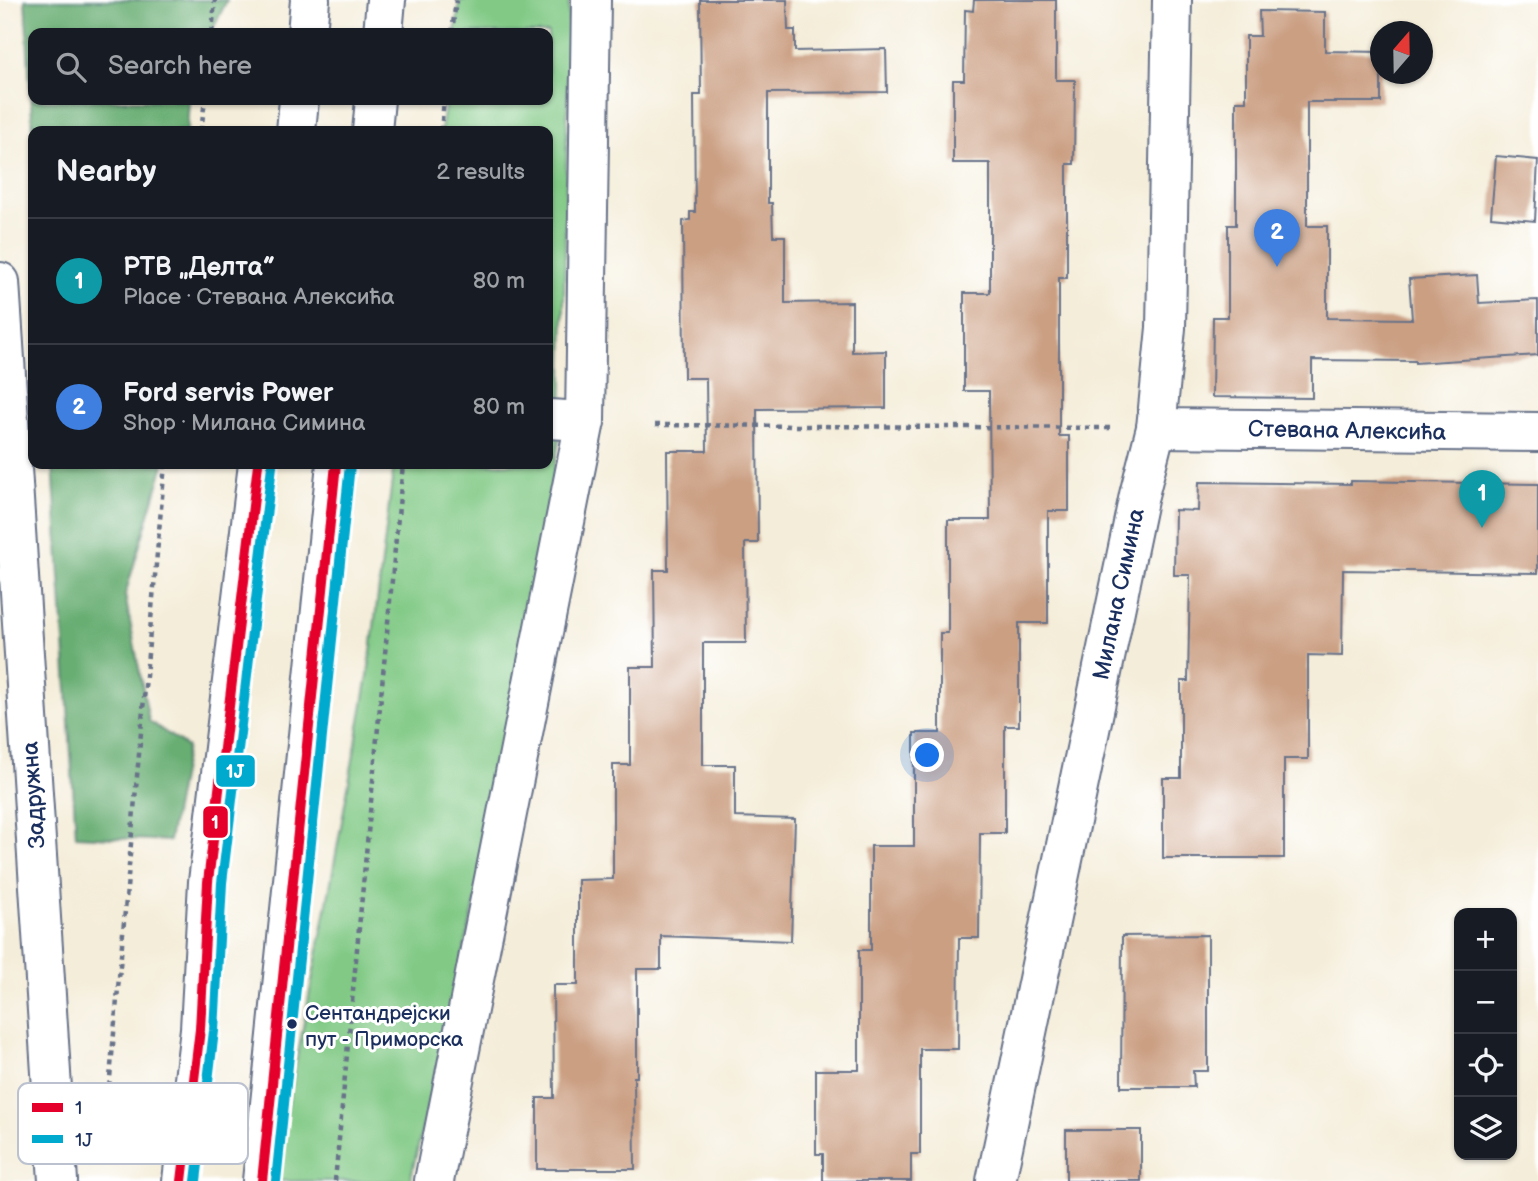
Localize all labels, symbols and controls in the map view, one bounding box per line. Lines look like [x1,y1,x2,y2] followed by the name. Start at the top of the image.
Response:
[1370,21,1433,84] north arrow
[28,28,553,105] search box
[52,48,90,86] icon: search
[108,51,252,82] text: Search here
[56,154,156,190] text: Nearby
[436,158,525,186] text: 2 results
[1254,209,1300,267] pin: 2
[123,252,275,283] text: РТВ „Делта”
[74,267,84,295] text: 1
[473,267,525,295] text: 80 m
[123,283,395,311] text: Place · Стевана Алексића
[123,378,333,409] text: Ford servis Power
[72,393,86,421] text: 2
[473,393,525,421] text: 80 m
[123,409,366,437] text: Shop · Милана Симина
[1248,415,1447,447] street label: Стевана Алексића
[1459,470,1505,528] pin: 1
[1087,506,1151,682] street label: Милана Симина
[910,738,944,772] your location
[16,740,52,849] street label: Задружна
[215,754,256,788] line badge: 1J
[226,761,245,784] text: 1J
[202,805,229,839] line badge: 1
[211,812,219,835] text: 1
[1454,908,1517,1160] map controls
[1454,908,1517,971] button: +
[1454,971,1517,1034] button: −
[305,1001,464,1052] place label: Сентандрејски пут - Приморска
[285,1017,299,1031] marker: Сентандрејски пут - Приморска
[1454,1034,1517,1097] button: locate
[18,1083,248,1164] legend
[75,1097,82,1120] text: 1
[1454,1097,1517,1160] button: layers
[75,1129,93,1152] text: 1J

